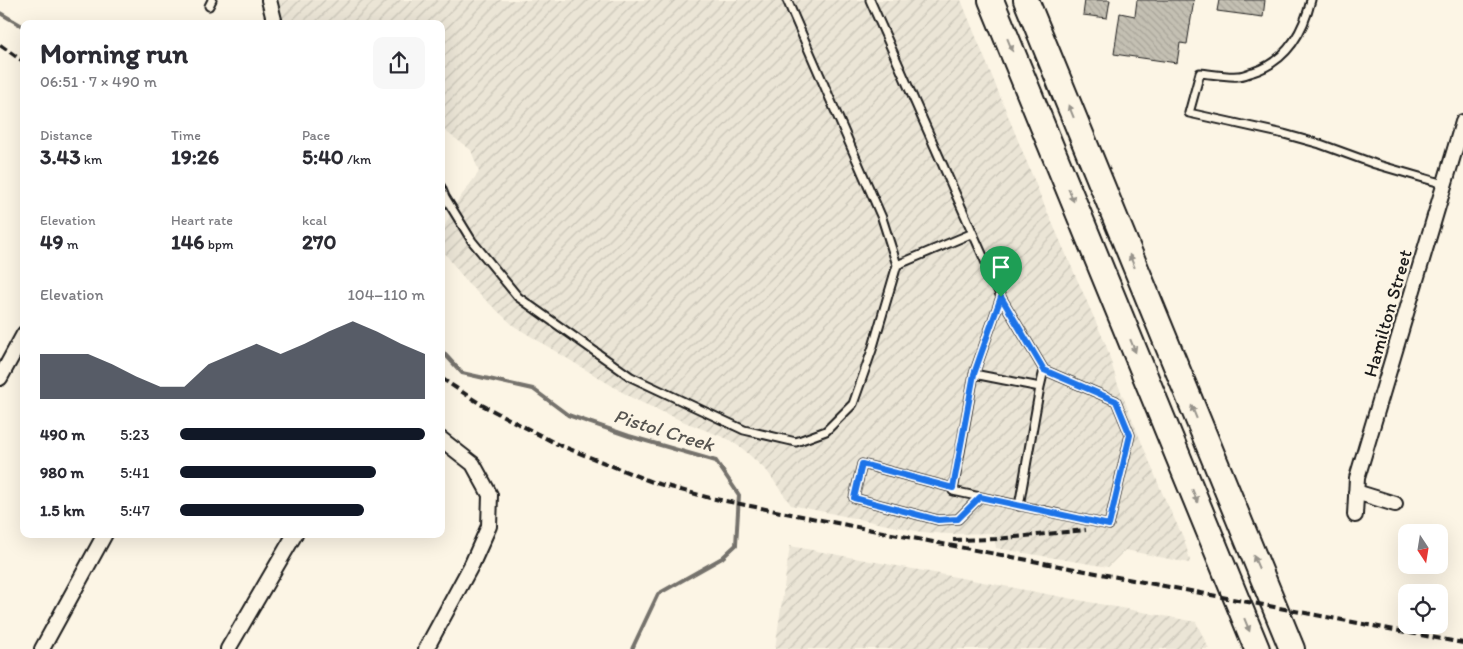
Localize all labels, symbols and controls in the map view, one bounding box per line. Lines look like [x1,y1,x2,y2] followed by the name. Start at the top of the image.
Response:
[40,36,188,70] text: Morning run
[373,37,425,89] button: share
[1006,38,1014,52] one-way arrow
[40,72,157,91] text: 06:51 · 7 × 490 m
[1067,103,1075,118] one-way arrow
[40,127,92,144] text: Distance
[171,127,201,144] text: Time
[302,127,330,144] text: Pace
[40,144,81,169] text: 3.43
[171,144,219,169] text: 19:26
[302,144,344,169] text: 5:40
[81,151,102,168] text: km
[344,151,371,168] text: /km
[1068,188,1076,203] one-way arrow
[40,212,96,229] text: Elevation
[171,212,233,229] text: Heart rate
[302,212,327,229] text: kcal
[40,229,64,254] text: 49
[171,229,204,254] text: 146
[302,229,336,254] text: 270
[64,236,79,253] text: m
[204,236,234,253] text: bpm
[980,246,1022,297] pin
[1358,247,1417,380] street label: Hamilton Street
[987,253,1015,281] icon: arrive
[1128,254,1136,268] one-way arrow
[40,285,104,304] text: Elevation
[347,285,425,304] text: 104–110 m
[1129,339,1137,354] one-way arrow
[611,403,719,457] water label: Pistol Creek
[1190,404,1198,419] one-way arrow
[40,425,85,444] text: 490 m
[120,425,149,444] text: 5:23
[40,463,84,482] text: 980 m
[120,463,149,482] text: 5:41
[1191,489,1199,503] one-way arrow
[40,501,85,520] text: 1.5 km
[120,501,150,520] text: 5:47
[1398,524,1448,574] north arrow
[1398,524,1448,634] map controls
[1252,554,1260,569] one-way arrow
[1398,584,1448,634] button: locate
[1244,618,1252,632] one-way arrow

